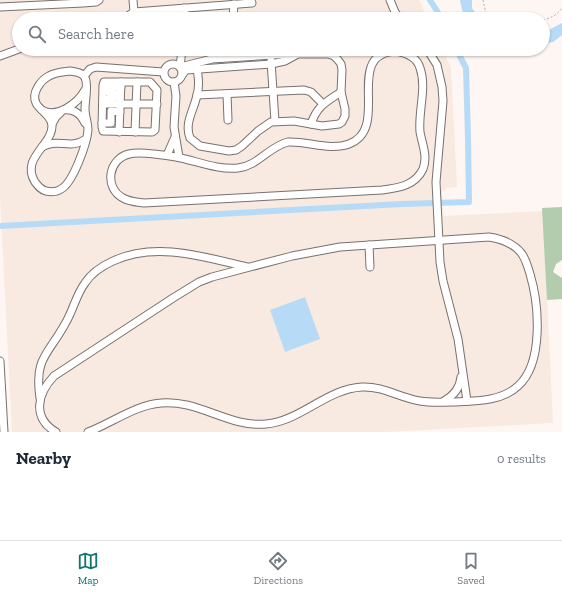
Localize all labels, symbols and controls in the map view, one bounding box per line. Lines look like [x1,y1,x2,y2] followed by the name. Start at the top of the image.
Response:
[12,12,550,56] search box
[26,23,48,45] icon: search
[58,25,134,43] text: Search here
[16,448,71,468] text: Nearby
[497,451,546,466] text: 0 results
[77,550,99,587] tab: Map
[253,550,303,587] tab: Directions
[457,550,485,587] tab: Saved

